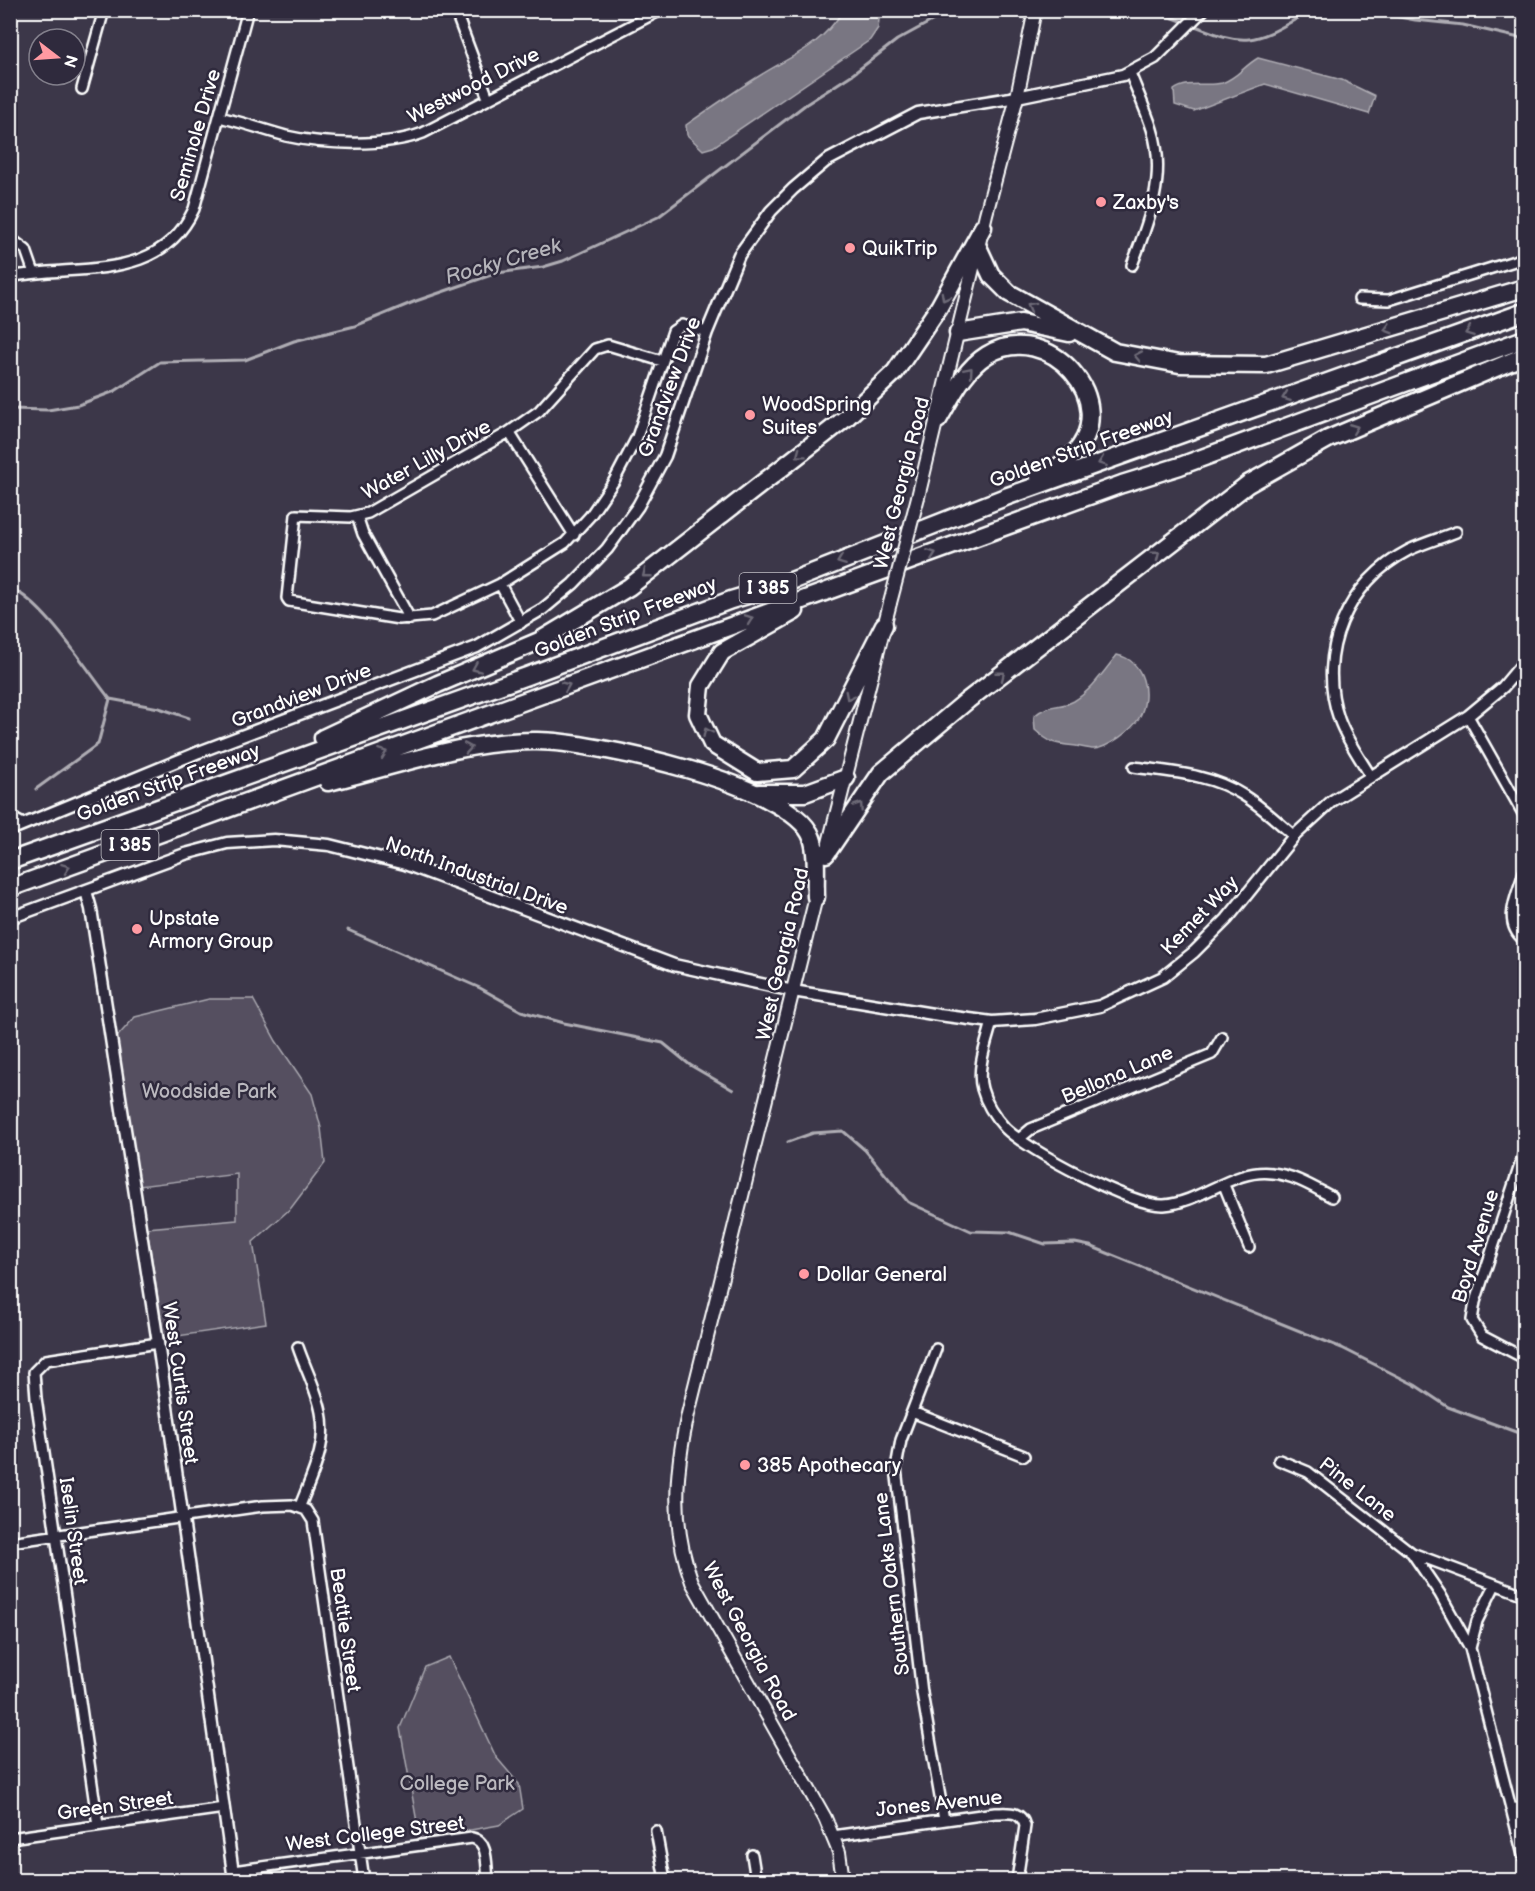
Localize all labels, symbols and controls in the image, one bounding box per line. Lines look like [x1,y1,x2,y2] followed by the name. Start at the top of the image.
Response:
[27,27,87,87] north arrow
[403,42,544,129] street label: Westwood Drive
[59,52,81,69] text: N
[166,66,226,204] street label: Seminole Drive
[1112,191,1179,215] place label: Zaxby's
[1094,195,1108,209] marker: Zaxby's
[442,233,565,290] water label: Rocky Creek
[862,237,938,261] place label: QuikTrip
[843,241,857,255] marker: QuikTrip
[941,290,952,301] one-way arrow
[1027,302,1037,313] one-way arrow
[633,314,707,461] street label: Grandview Drive
[1383,322,1394,334] one-way arrow
[1465,324,1475,337] one-way arrow
[1133,350,1143,363] one-way arrow
[962,367,973,378] one-way arrow
[1281,389,1292,402] one-way arrow
[762,393,872,440] place label: WoodSpring Suites
[869,395,935,572] street label: West Georgia Road
[986,405,1176,493] street label: Golden Strip Freeway
[743,408,757,422] marker: WoodSpring Suites
[358,414,495,505] street label: Water Lilly Drive
[1348,423,1359,435] one-way arrow
[795,446,806,457] one-way arrow
[1097,455,1108,468] one-way arrow
[926,549,937,561] one-way arrow
[1149,552,1160,563] one-way arrow
[836,554,847,566] one-way arrow
[642,566,653,577] one-way arrow
[531,572,720,664] street label: Golden Strip Freeway
[740,573,796,603] road number: I 385
[743,614,754,626] one-way arrow
[228,658,375,734] street label: Grandview Drive
[471,661,482,673] one-way arrow
[995,671,1006,682] one-way arrow
[559,681,570,693] one-way arrow
[845,690,856,701] one-way arrow
[702,727,714,738] one-way arrow
[73,739,263,827] street label: Golden Strip Freeway
[464,742,473,754] one-way arrow
[377,748,387,761] one-way arrow
[852,801,863,812] one-way arrow
[102,830,158,860] road number: I 385
[382,832,571,920] street label: North Industrial Drive
[60,862,70,875] one-way arrow
[751,865,815,1043] street label: West Georgia Road
[1156,871,1243,960] street label: Kemet Way
[149,907,273,954] place label: Upstate Armory Group
[130,922,144,936] marker: Upstate Armory Group
[1058,1041,1177,1109] street label: Bellona Lane
[142,1080,277,1104] park label: Woodside Park
[1447,1187,1505,1306] street label: Boyd Avenue
[816,1263,947,1287] place label: Dollar General
[797,1267,811,1281] marker: Dollar General
[157,1300,203,1466] street label: West Curtis Street
[1314,1452,1401,1527] street label: Pine Lane
[757,1454,901,1478] place label: 385 Apothecary
[738,1458,752,1472] marker: 385 Apothecary
[54,1476,92,1586] street label: Iselin Street
[869,1491,915,1677] street label: Southern Oaks Lane
[697,1558,801,1725] street label: West Georgia Road
[324,1566,366,1694] street label: Beattie Street
[399,1772,515,1796] park label: College Park
[875,1785,1004,1823] street label: Jones Avenue
[56,1786,175,1826] street label: Green Street
[284,1811,466,1857] street label: West College Street

